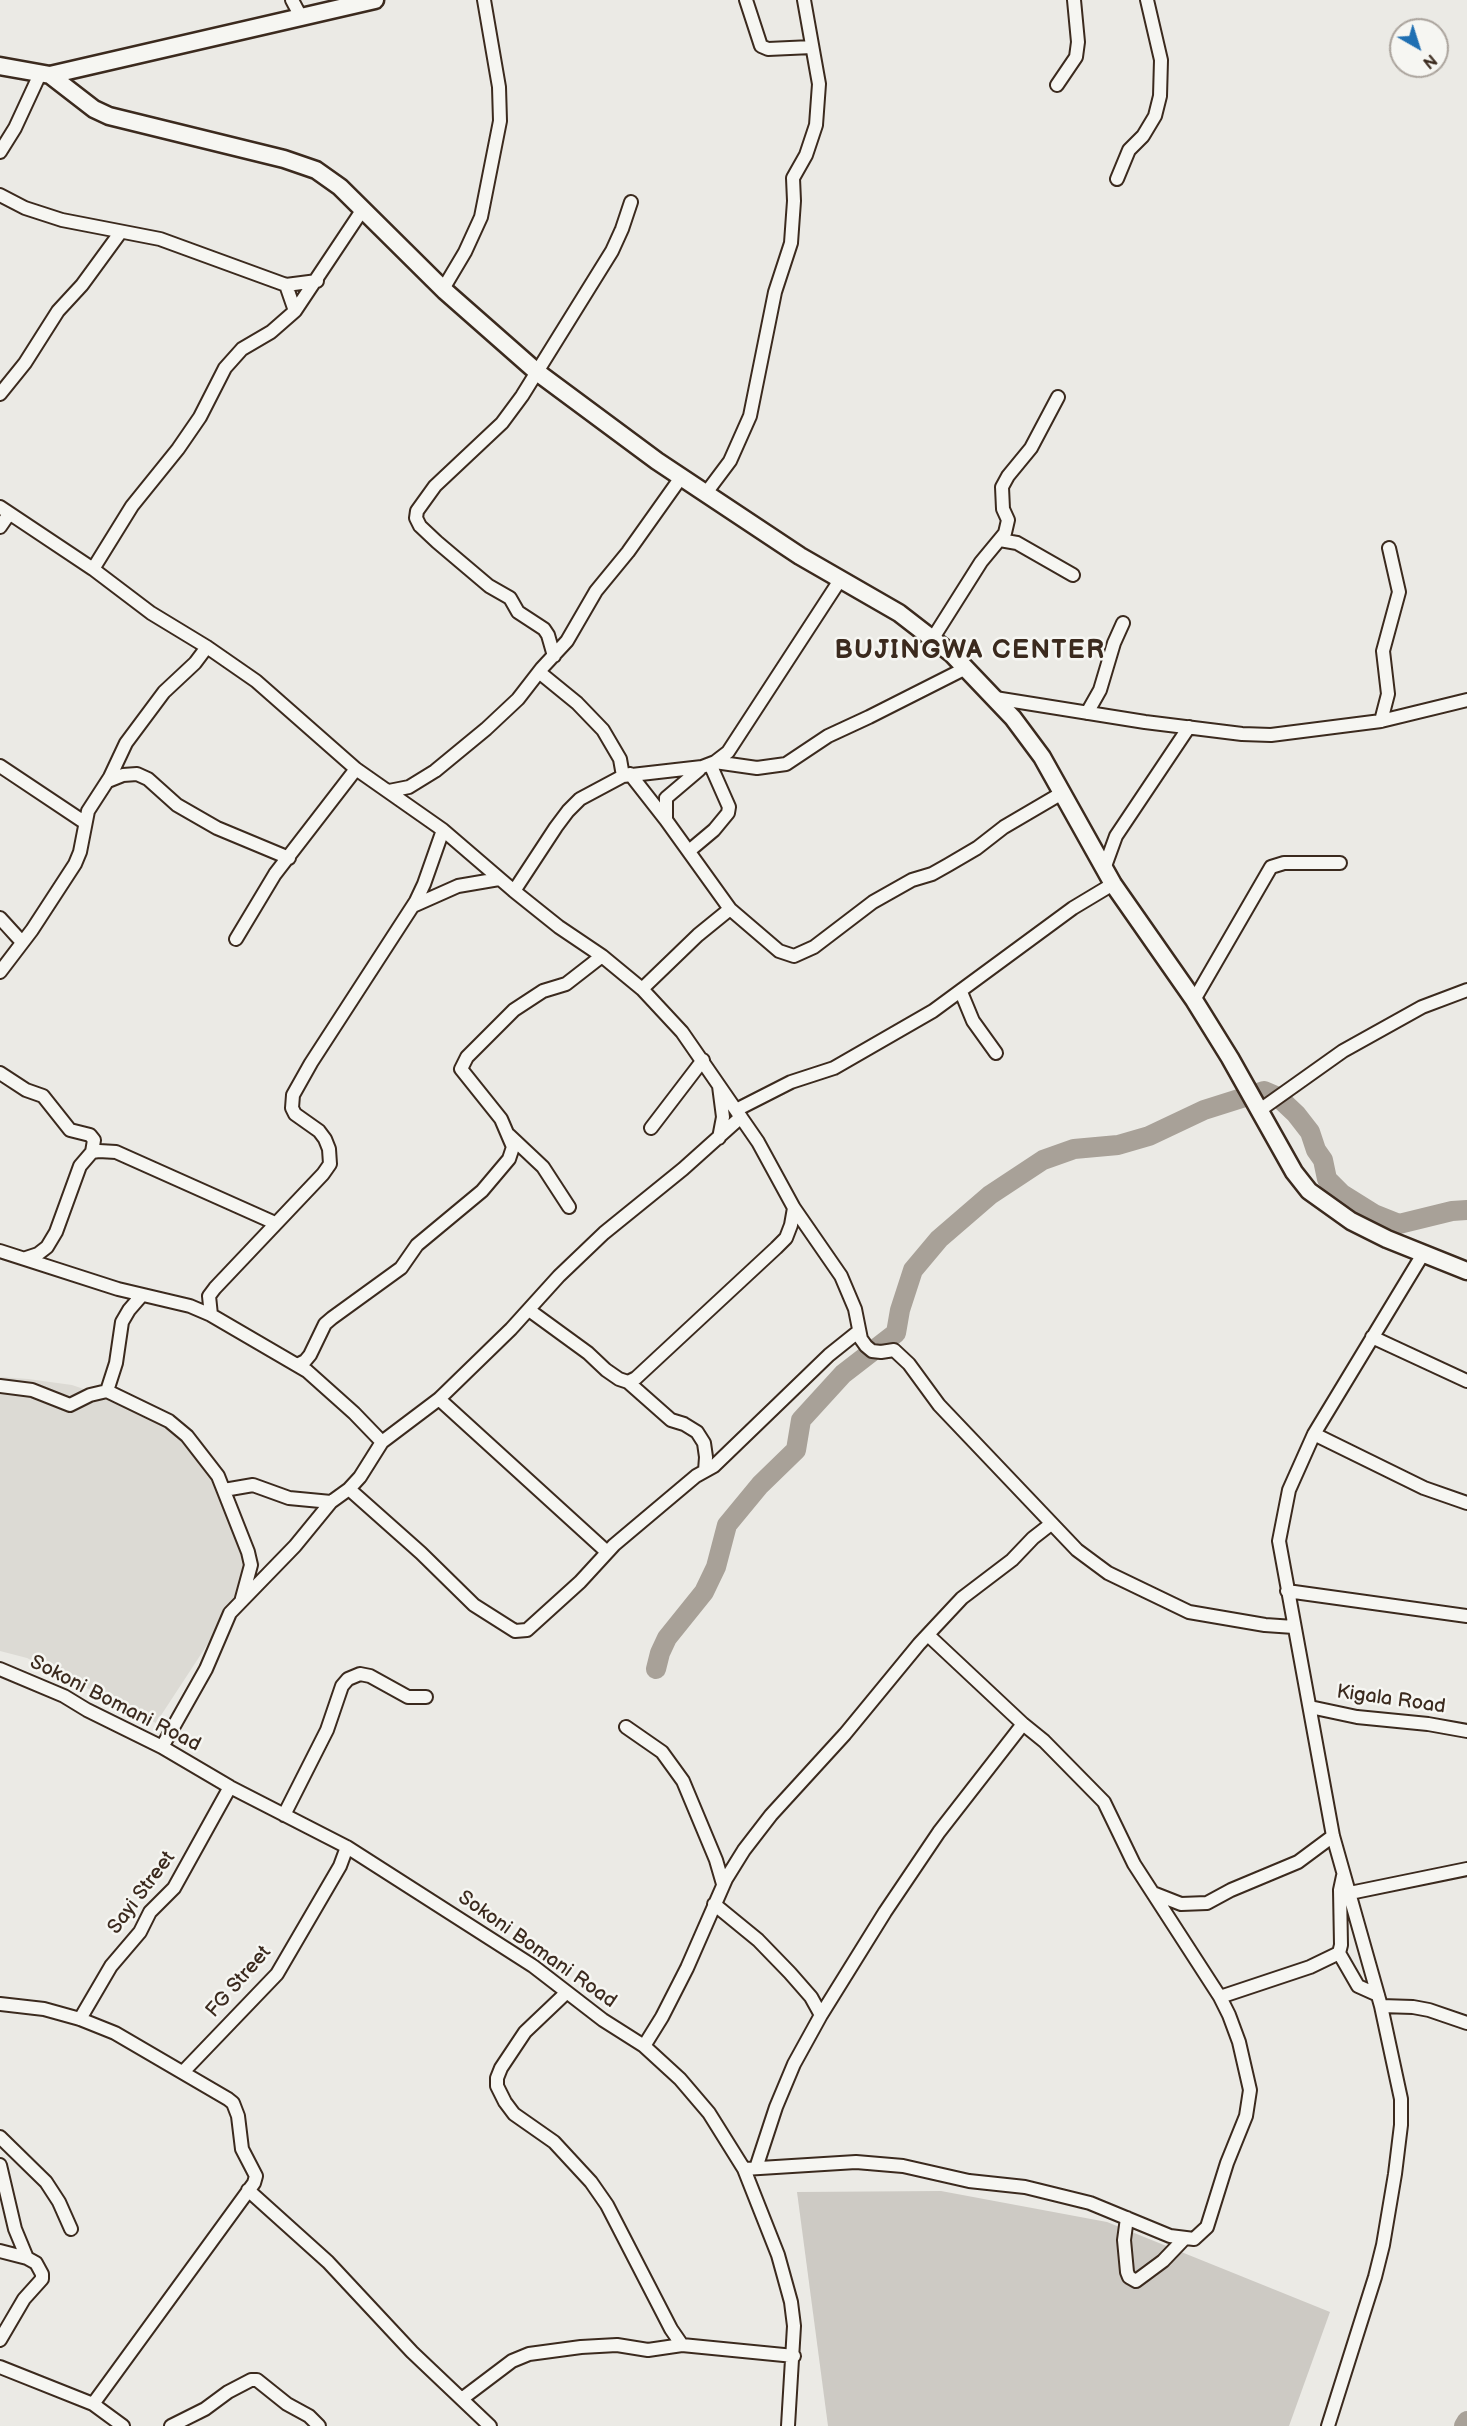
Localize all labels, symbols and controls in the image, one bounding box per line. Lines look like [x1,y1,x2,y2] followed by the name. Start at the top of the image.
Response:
[1389,18,1449,78] north arrow
[1419,50,1440,72] text: N
[835,635,1105,667] district label: BUJINGWA CENTER
[26,1651,204,1757] street label: Sokoni Bomani Road
[1335,1680,1447,1720] street label: Kigala Road
[103,1847,181,1939] street label: Sayi Street
[453,1886,621,2014] street label: Sokoni Bomani Road
[201,1941,277,2023] street label: FG Street

